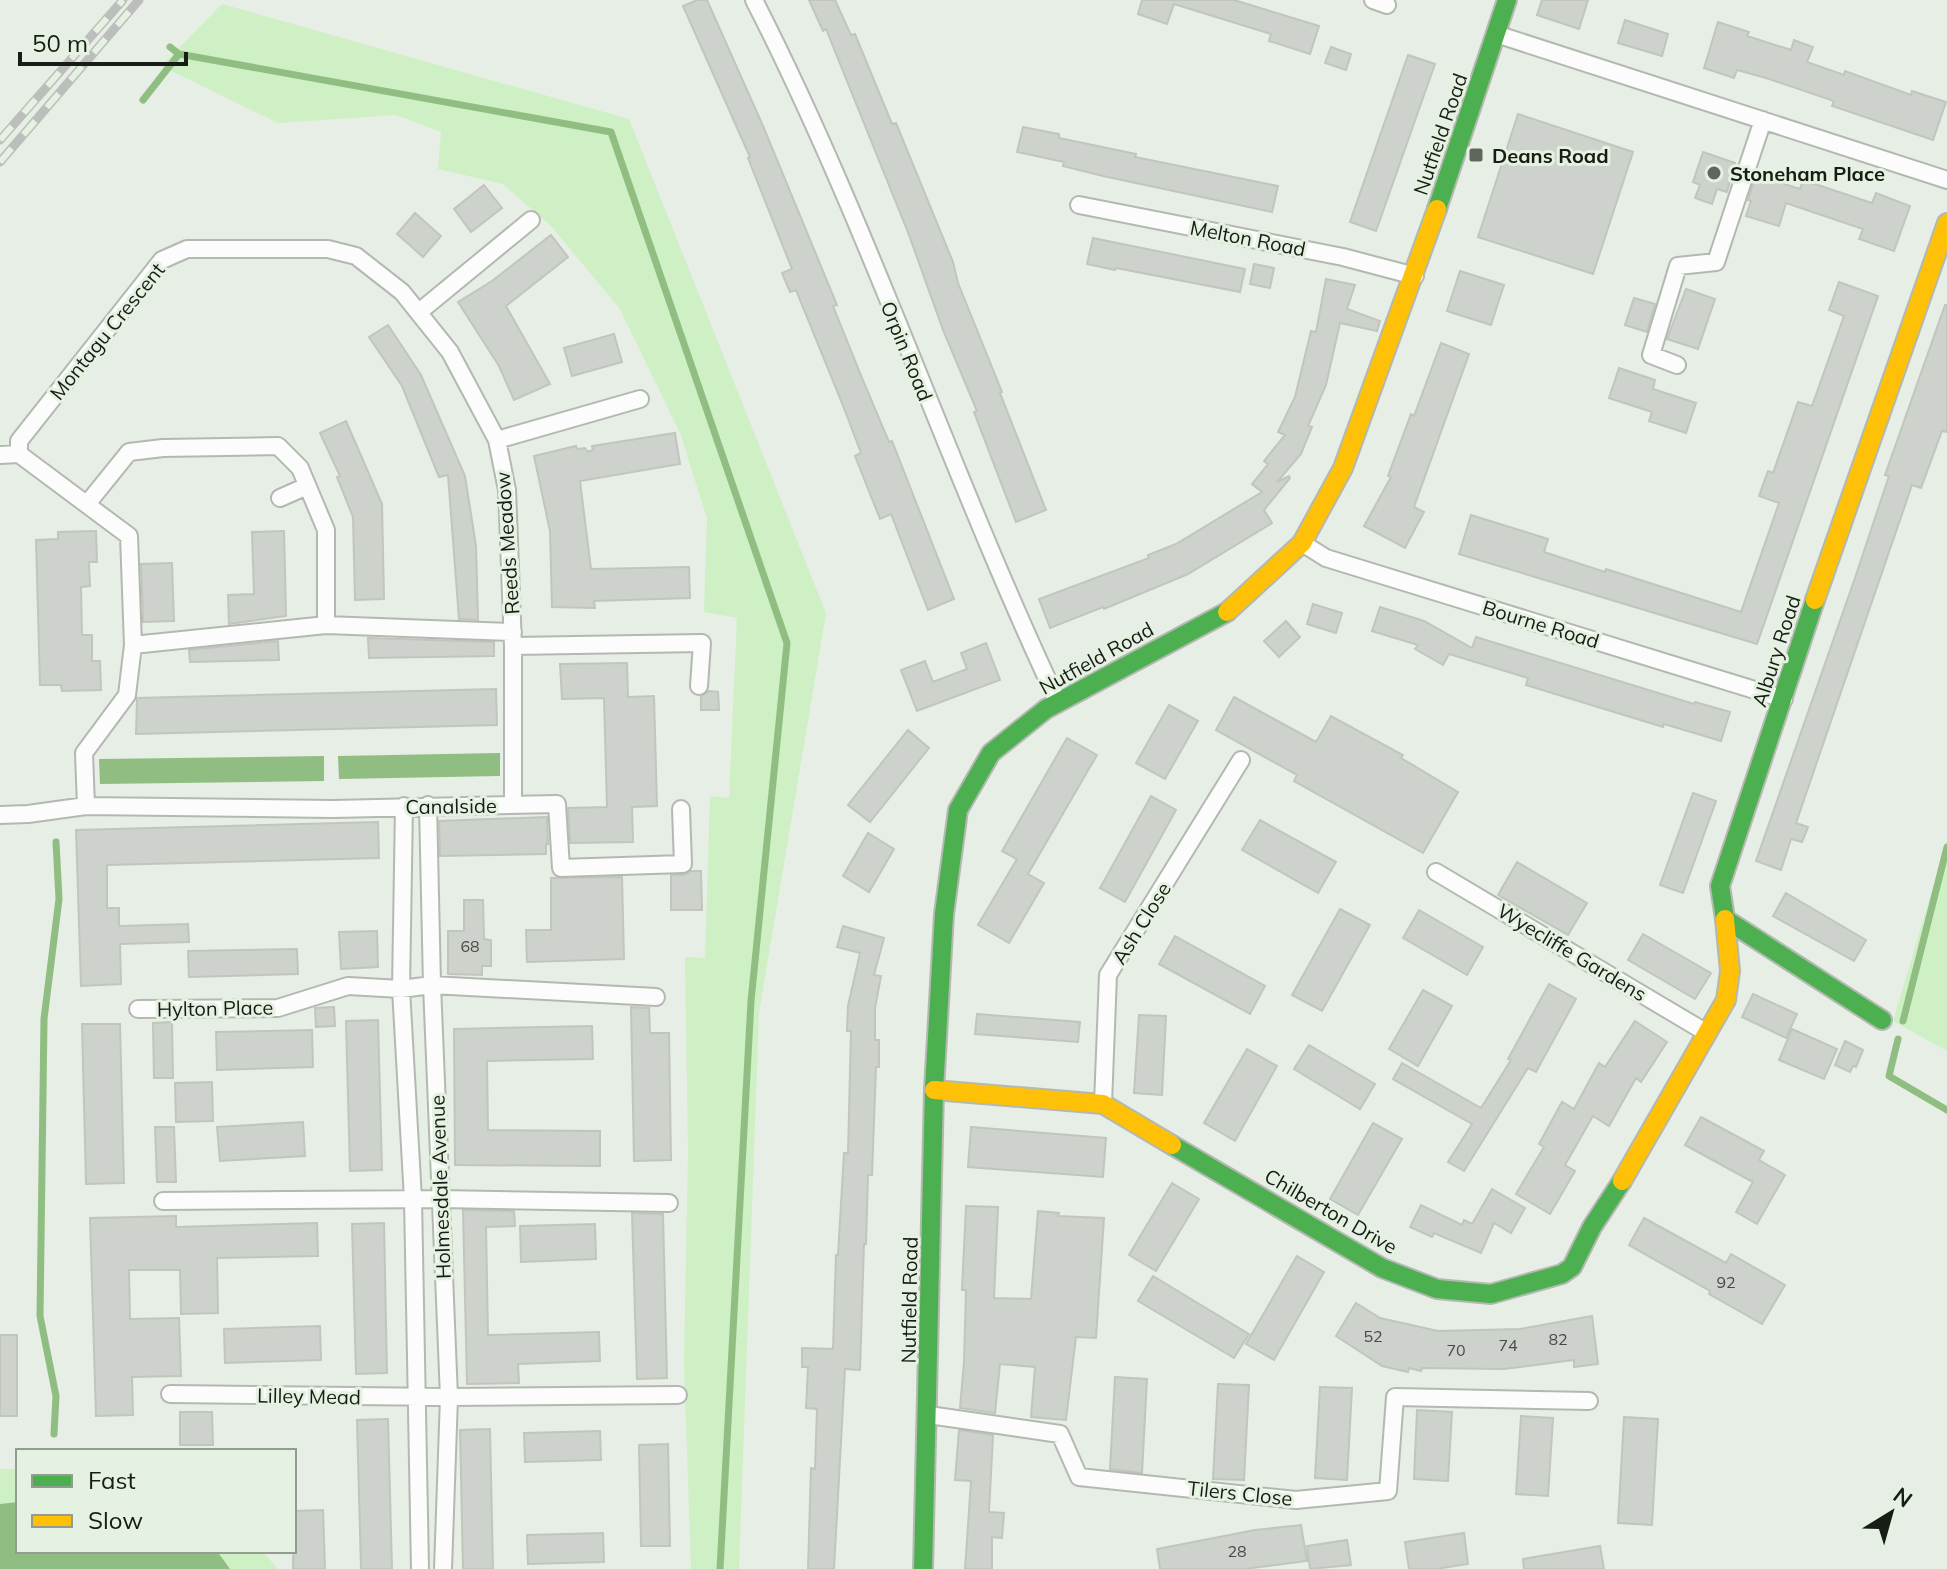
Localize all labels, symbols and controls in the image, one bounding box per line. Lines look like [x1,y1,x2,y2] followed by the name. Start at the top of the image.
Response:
[20,16,186,66] scale bar
[32,28,88,58] text: 50 m
[1408,70,1472,198] street label: Nutfield Road
[1492,143,1609,168] place label: Deans Road
[1467,146,1485,164] marker: Deans Road
[1730,161,1885,186] place label: Stoneham Place
[1705,164,1723,182] marker: Stoneham Place
[1188,215,1308,261] street label: Melton Road
[44,257,170,405] street label: Montagu Crescent
[876,297,938,405] street label: Orpin Road
[490,471,524,615] street label: Reeds Meadow
[1746,592,1806,710] street label: Albury Road
[1480,594,1602,654] street label: Bourne Road
[1034,616,1158,700] street label: Nutfield Road
[405,793,497,819] street label: Canalside
[1106,877,1176,969] street label: Ash Close
[1493,898,1651,1006] street label: Wyecliffe Gardens
[460,936,480,956] house number: 68
[157,994,273,1022] street label: Hylton Place
[424,1094,456,1280] street label: Holmesdale Avenue
[1260,1163,1402,1259] street label: Chilberton Drive
[895,1236,923,1364] street label: Nutfield Road
[1716,1272,1736,1292] house number: 92
[1363,1326,1383,1346] house number: 52
[1548,1329,1568,1349] house number: 82
[1498,1335,1518,1355] house number: 74
[1446,1340,1466,1360] house number: 70
[257,1383,361,1409] street label: Lilley Mead
[16,1449,296,1553] legend
[88,1465,136,1495] text: Fast
[1851,1473,1931,1553] north arrow
[1186,1475,1294,1511] street label: Tilers Close
[1888,1481,1918,1513] text: N
[88,1505,143,1535] text: Slow
[1227,1541,1247,1561] house number: 28

